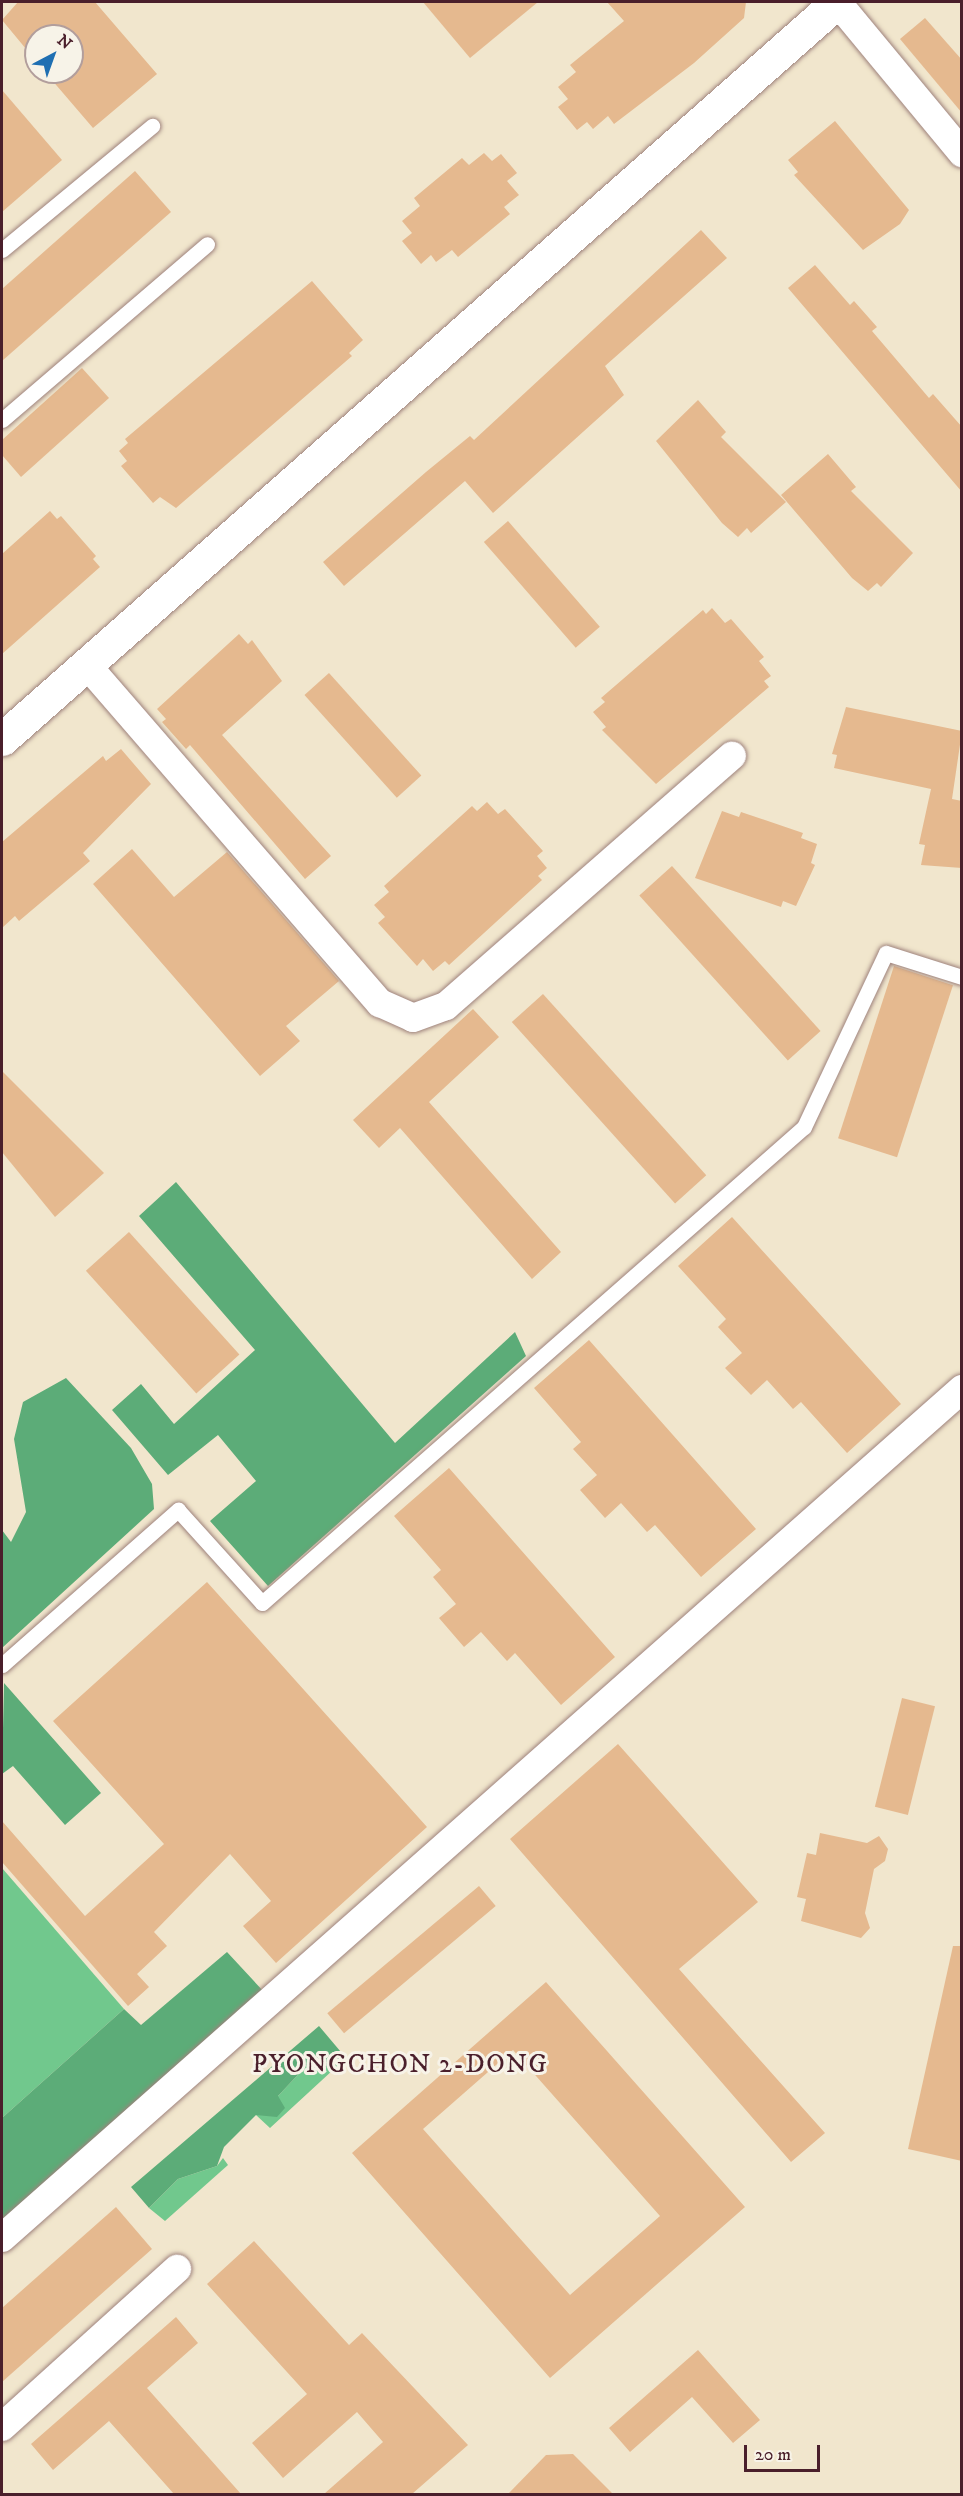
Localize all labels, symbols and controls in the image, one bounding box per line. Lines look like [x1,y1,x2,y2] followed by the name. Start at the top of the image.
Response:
[24,24,84,84] north arrow
[53,30,76,54] text: N
[252,2049,548,2081] district label: PYONGCHON 2-DONG
[747,2433,824,2471] scale bar
[755,2444,791,2466] text: 20 m

